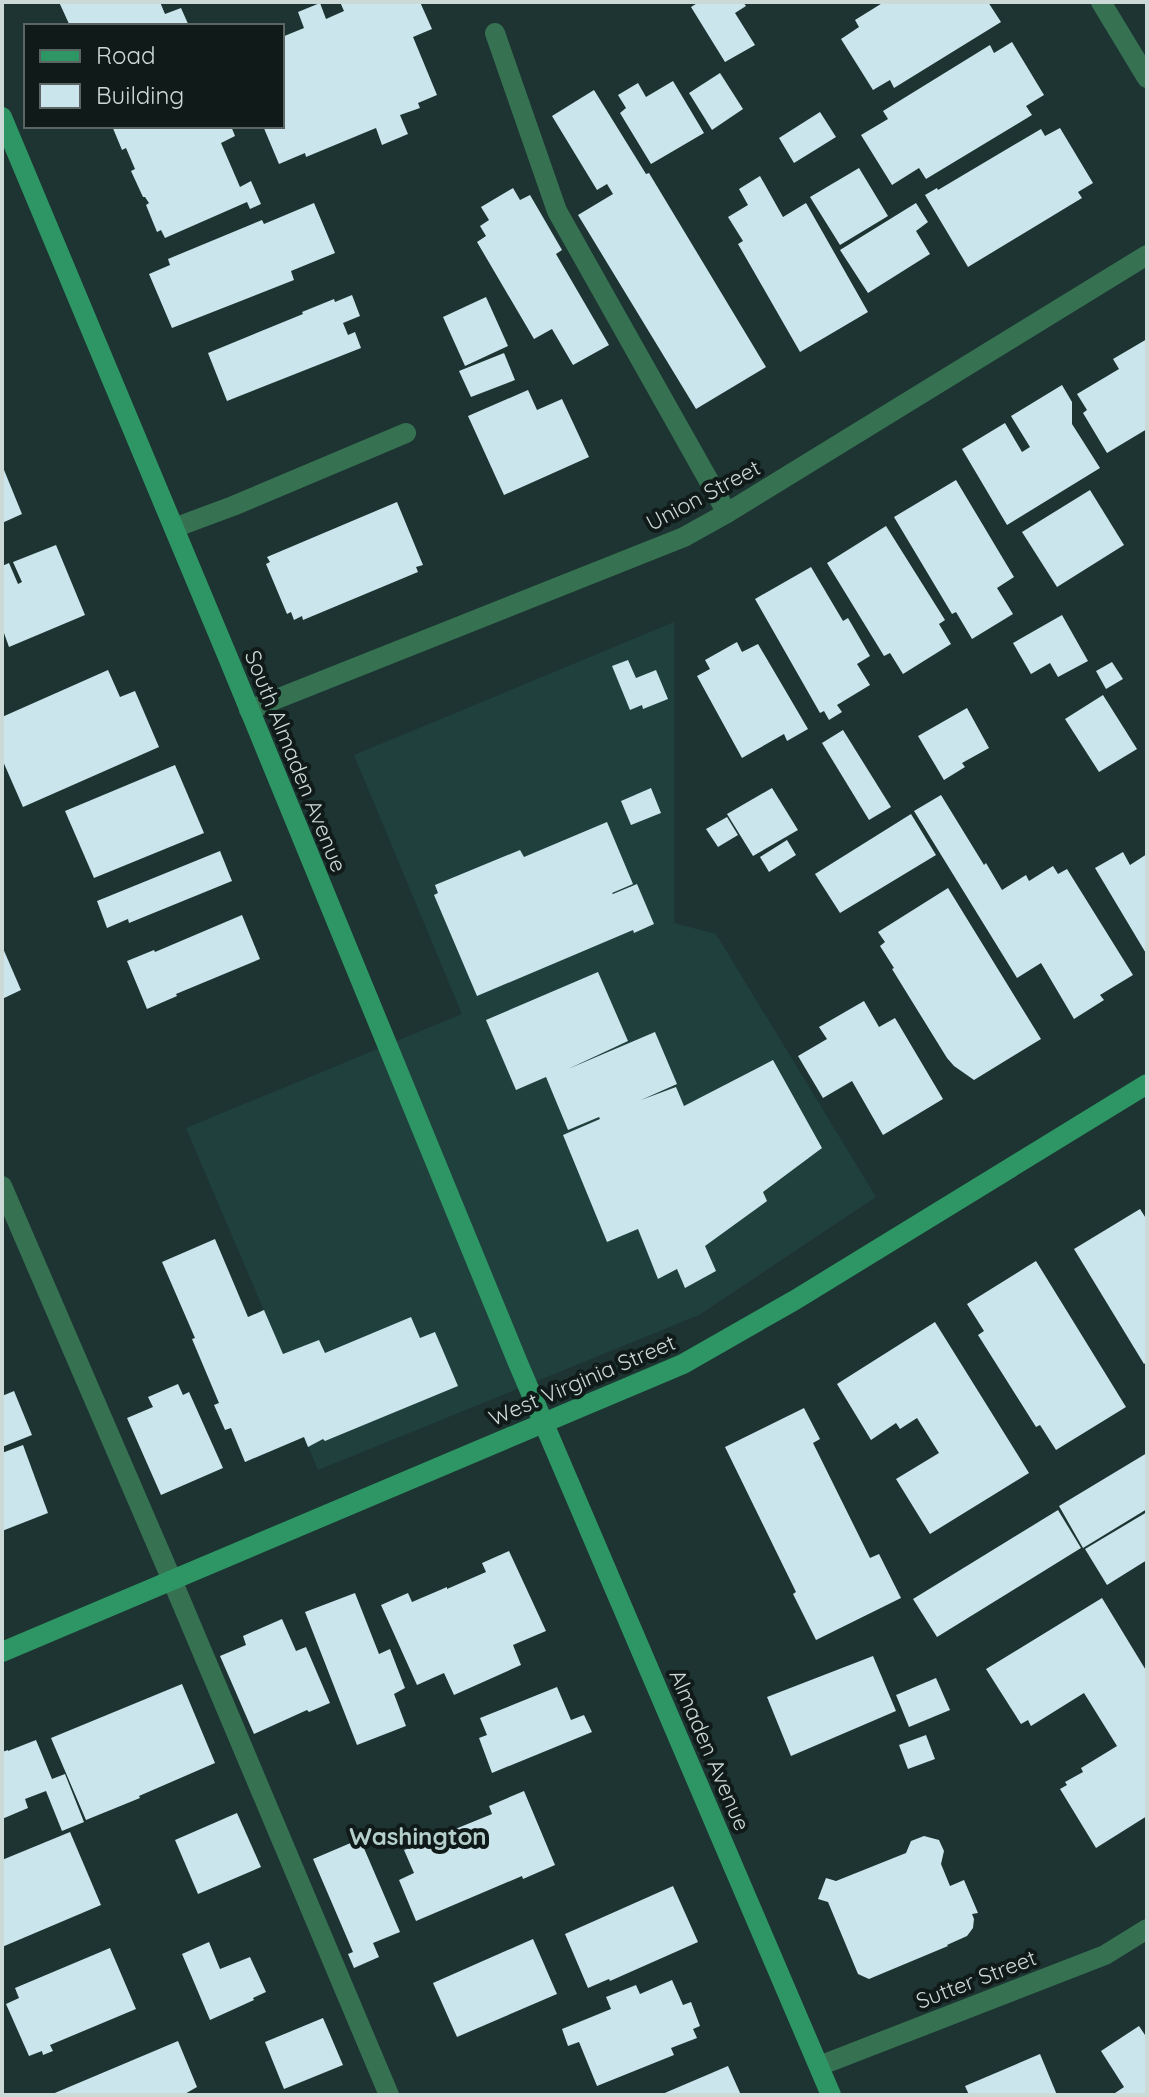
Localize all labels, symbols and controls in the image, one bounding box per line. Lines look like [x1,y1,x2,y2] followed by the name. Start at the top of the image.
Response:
[24,24,284,128] legend
[96,40,156,70] text: Road
[96,80,184,110] text: Building
[641,453,765,537] street label: Union Street
[239,646,353,876] street label: South Almaden Avenue
[485,1328,679,1432] street label: West Virginia Street
[663,1665,757,1835] street label: Almaden Avenue
[349,1821,487,1851] district label: Washington
[912,1943,1040,2015] street label: Sutter Street

